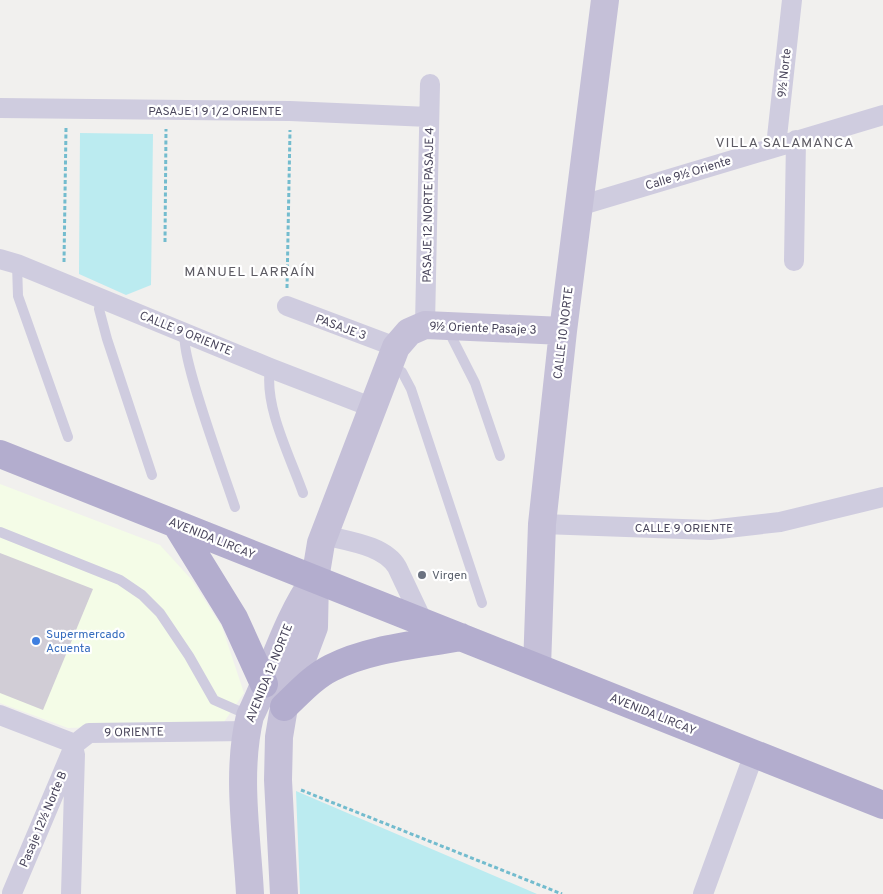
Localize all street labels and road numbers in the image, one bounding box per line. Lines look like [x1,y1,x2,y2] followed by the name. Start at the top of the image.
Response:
[774,48,796,99] street label: 9½ Norte
[148,104,282,120] street label: PASAJE 1 9 1/2 ORIENTE
[420,127,438,283] street label: PASAJE 12 NORTE PASAJE 4
[643,153,733,195] street label: Calle 9½ Oriente
[550,286,578,380] street label: CALLE 10 NORTE
[137,308,234,360] street label: CALLE 9 ORIENTE
[313,311,368,345] street label: PASAJE 3
[429,319,537,339] street label: 9½ Oriente Pasaje 3
[166,514,258,564] street label: AVENIDA LIRCAY
[635,521,733,537] street label: CALLE 9 ORIENTE
[243,622,297,725] street label: AVENIDA 12 NORTE
[607,690,699,740] street label: AVENIDA LIRCAY
[104,724,164,742] street label: 9 ORIENTE
[16,769,71,870] street label: Pasaje 12½ Norte B

